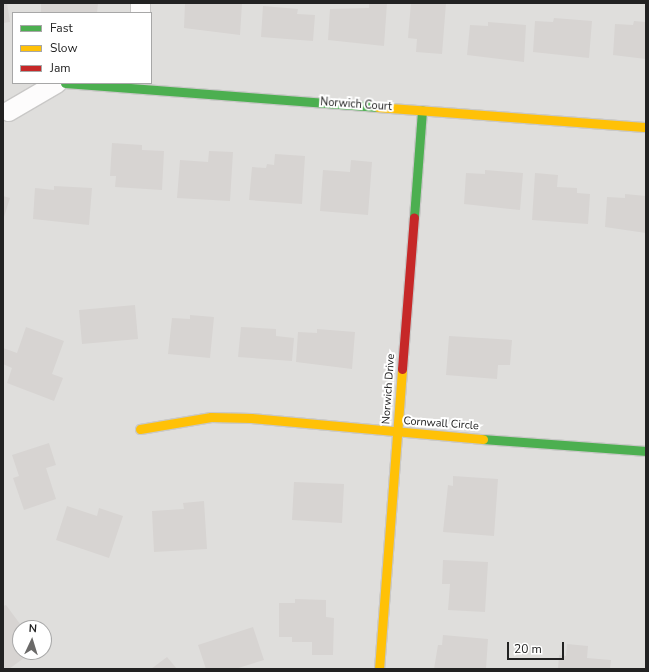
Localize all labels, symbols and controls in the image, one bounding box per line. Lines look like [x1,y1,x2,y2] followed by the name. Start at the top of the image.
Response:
[12,12,152,84] legend
[50,20,73,36] text: Fast
[50,40,78,56] text: Slow
[50,60,71,76] text: Jam
[320,96,392,114] street label: Norwich Court
[380,353,398,425] street label: Norwich Drive
[403,415,479,433] street label: Cornwall Circle
[12,620,52,660] north arrow
[28,621,37,636] text: N
[509,634,566,660] scale bar
[514,641,542,657] text: 20 m

